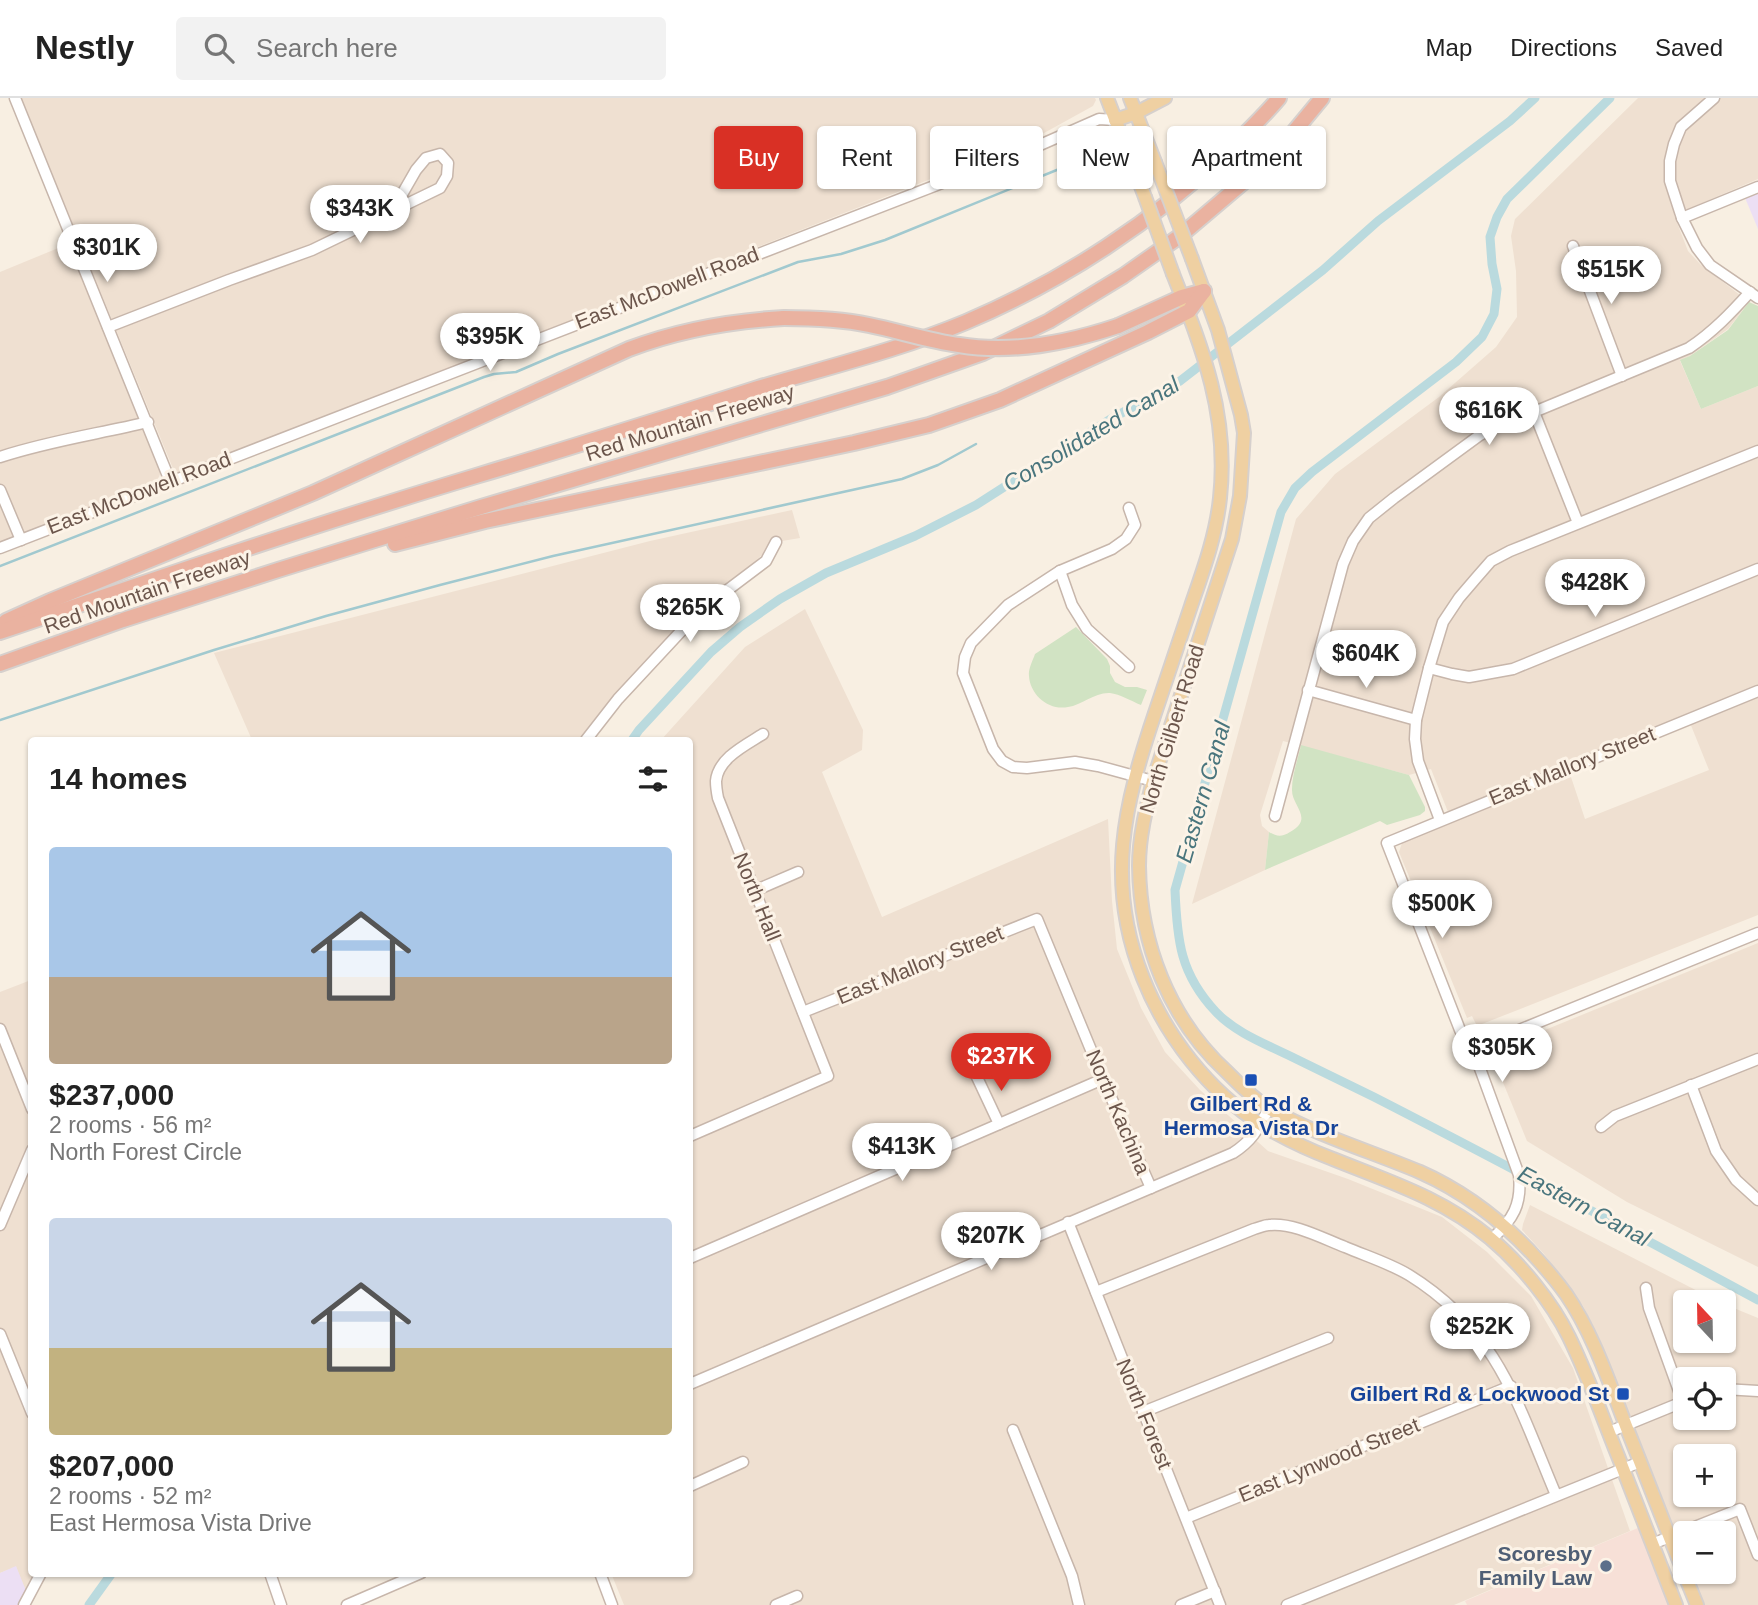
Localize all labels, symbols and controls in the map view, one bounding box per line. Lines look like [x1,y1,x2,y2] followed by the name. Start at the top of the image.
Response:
[176,17,666,80] search box
[35,29,134,66] text: Nestly
[200,29,238,67] icon: search
[256,33,398,63] text: Search here
[1426,34,1472,61] text: Map
[1510,34,1617,61] text: Directions
[1655,34,1723,61] text: Saved
[714,126,803,189] chip: Buy
[817,126,916,189] chip: Rent
[930,126,1043,189] chip: Filters
[1057,126,1153,189] chip: New
[1167,126,1326,189] chip: Apartment
[311,186,409,245] pin: $343K
[326,195,394,221] text: $343K
[58,225,156,284] pin: $301K
[73,234,141,260] text: $301K
[572,242,762,333] street label: East McDowell Road
[1562,246,1660,306] pin: $515K
[1577,256,1645,282] text: $515K
[441,314,539,373] pin: $395K
[456,323,524,349] text: $395K
[998,371,1184,497] water label: Consolidated Canal
[583,380,798,465] street label: Red Mountain Freeway
[1440,388,1538,447] pin: $616K
[1455,397,1523,423] text: $616K
[44,447,234,538] street label: East McDowell Road
[40,545,254,638] street label: Red Mountain Freeway
[1546,560,1644,619] pin: $428K
[1561,569,1629,595] text: $428K
[641,584,739,644] pin: $265K
[656,594,724,620] text: $265K
[1317,630,1415,690] pin: $604K
[1332,640,1400,666] text: $604K
[1135,642,1208,816] street label: North Gilbert Road
[1170,718,1236,866] water label: Eastern Canal
[1485,722,1659,809] street label: East Mallory Street
[634,760,672,798] icon: filters
[49,762,187,795] text: 14 homes
[729,849,786,944] street label: North Hall
[1393,880,1491,940] pin: $500K
[1408,890,1476,916] text: $500K
[298,893,424,1019] icon: home
[833,921,1007,1008] street label: East Mallory Street
[1453,1024,1551,1084] pin: $305K
[952,1034,1050,1093] pin: $237K
[1468,1034,1536,1060] text: $305K
[967,1043,1035,1069] text: $237K
[1082,1046,1155,1178] street label: North Kachina
[1243,1072,1259,1088] marker: Gilbert Rd & Hermosa Vista Dr
[49,1078,174,1111] text: $237,000
[1164,1092,1338,1139] place label: Gilbert Rd & Hermosa Vista Dr
[49,1112,211,1138] text: 2 rooms · 56 m²
[853,1124,951,1183] pin: $413K
[868,1133,936,1159] text: $413K
[49,1139,242,1165] text: North Forest Circle
[1514,1160,1655,1252] water label: Eastern Canal
[942,1212,1040,1272] pin: $207K
[957,1222,1025,1248] text: $207K
[298,1264,424,1390] icon: home
[1673,1290,1736,1353] north arrow
[1673,1290,1736,1584] map controls
[1431,1304,1529,1363] pin: $252K
[1446,1313,1514,1339] text: $252K
[1112,1355,1177,1472] street label: North Forest
[1673,1367,1736,1430] button: locate
[1350,1382,1609,1405] place label: Gilbert Rd & Lockwood St
[1615,1386,1631,1402] marker: Gilbert Rd & Lockwood St
[1235,1413,1423,1506] street label: East Lynwood Street
[1673,1444,1736,1507] button: +
[49,1449,174,1482] text: $207,000
[49,1483,211,1509] text: 2 rooms · 52 m²
[49,1510,312,1536] text: East Hermosa Vista Drive
[1673,1521,1736,1584] button: −
[1479,1542,1593,1589] place label: Scoresby Family Law
[1598,1558,1614,1574] marker: Scoresby Family Law

